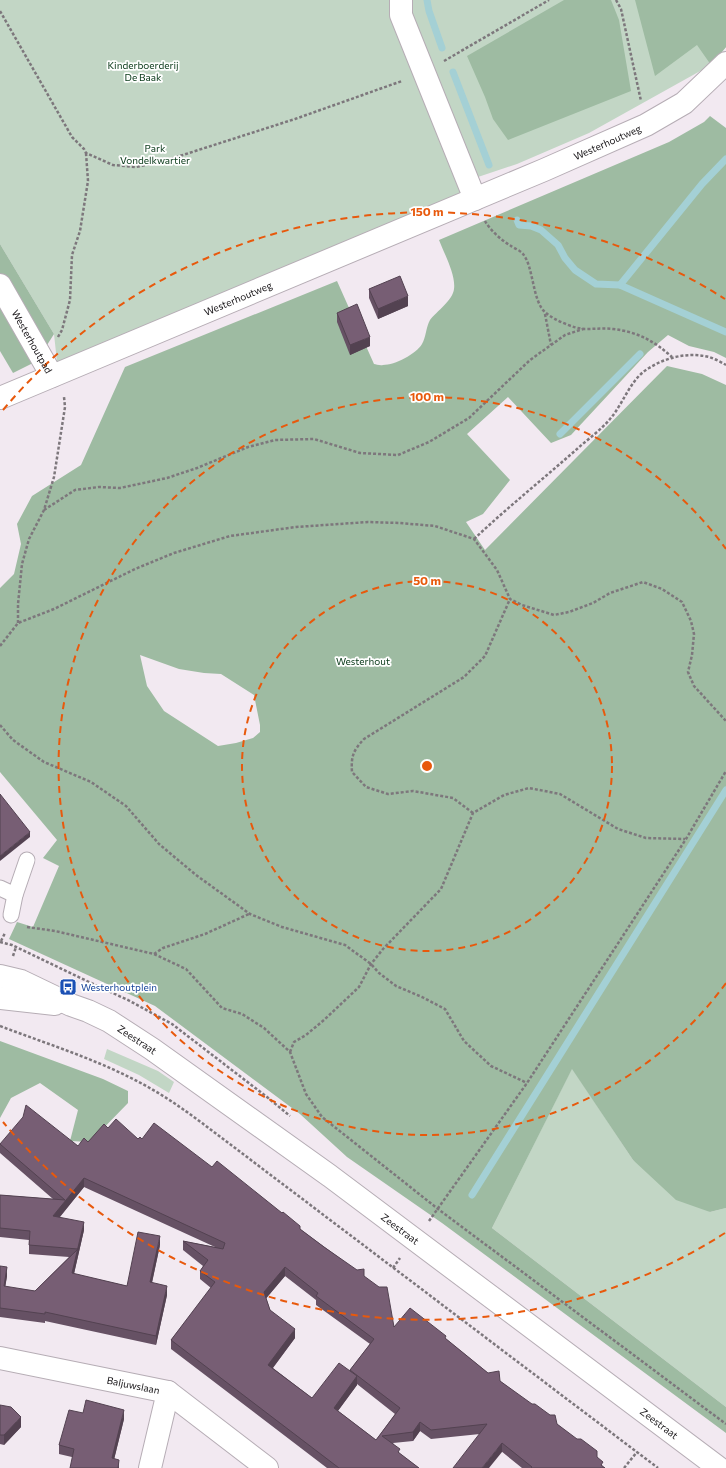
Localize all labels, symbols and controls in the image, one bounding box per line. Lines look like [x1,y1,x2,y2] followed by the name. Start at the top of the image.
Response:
[107,59,179,83] park label: Kinderboerderij De Baak
[572,122,643,162] street label: Westerhoutweg
[120,142,190,166] park label: Park Vondelkwartier
[410,204,444,218] text: 150 m
[202,278,274,318] street label: Westerhoutweg
[9,308,55,375] street label: Westerhoutpad
[410,389,444,403] text: 100 m
[413,573,441,587] text: 50 m
[336,655,390,667] park label: Westerhout
[420,759,434,773] centre of rings
[58,977,78,997] bus stop icon: Westerhoutplein
[81,981,157,993] place label: Westerhoutplein
[115,1022,159,1057] street label: Zeestraat
[379,1211,421,1247] street label: Zeestraat
[106,1374,161,1396] street label: Baljuwslaan
[638,1405,681,1441] street label: Zeestraat

